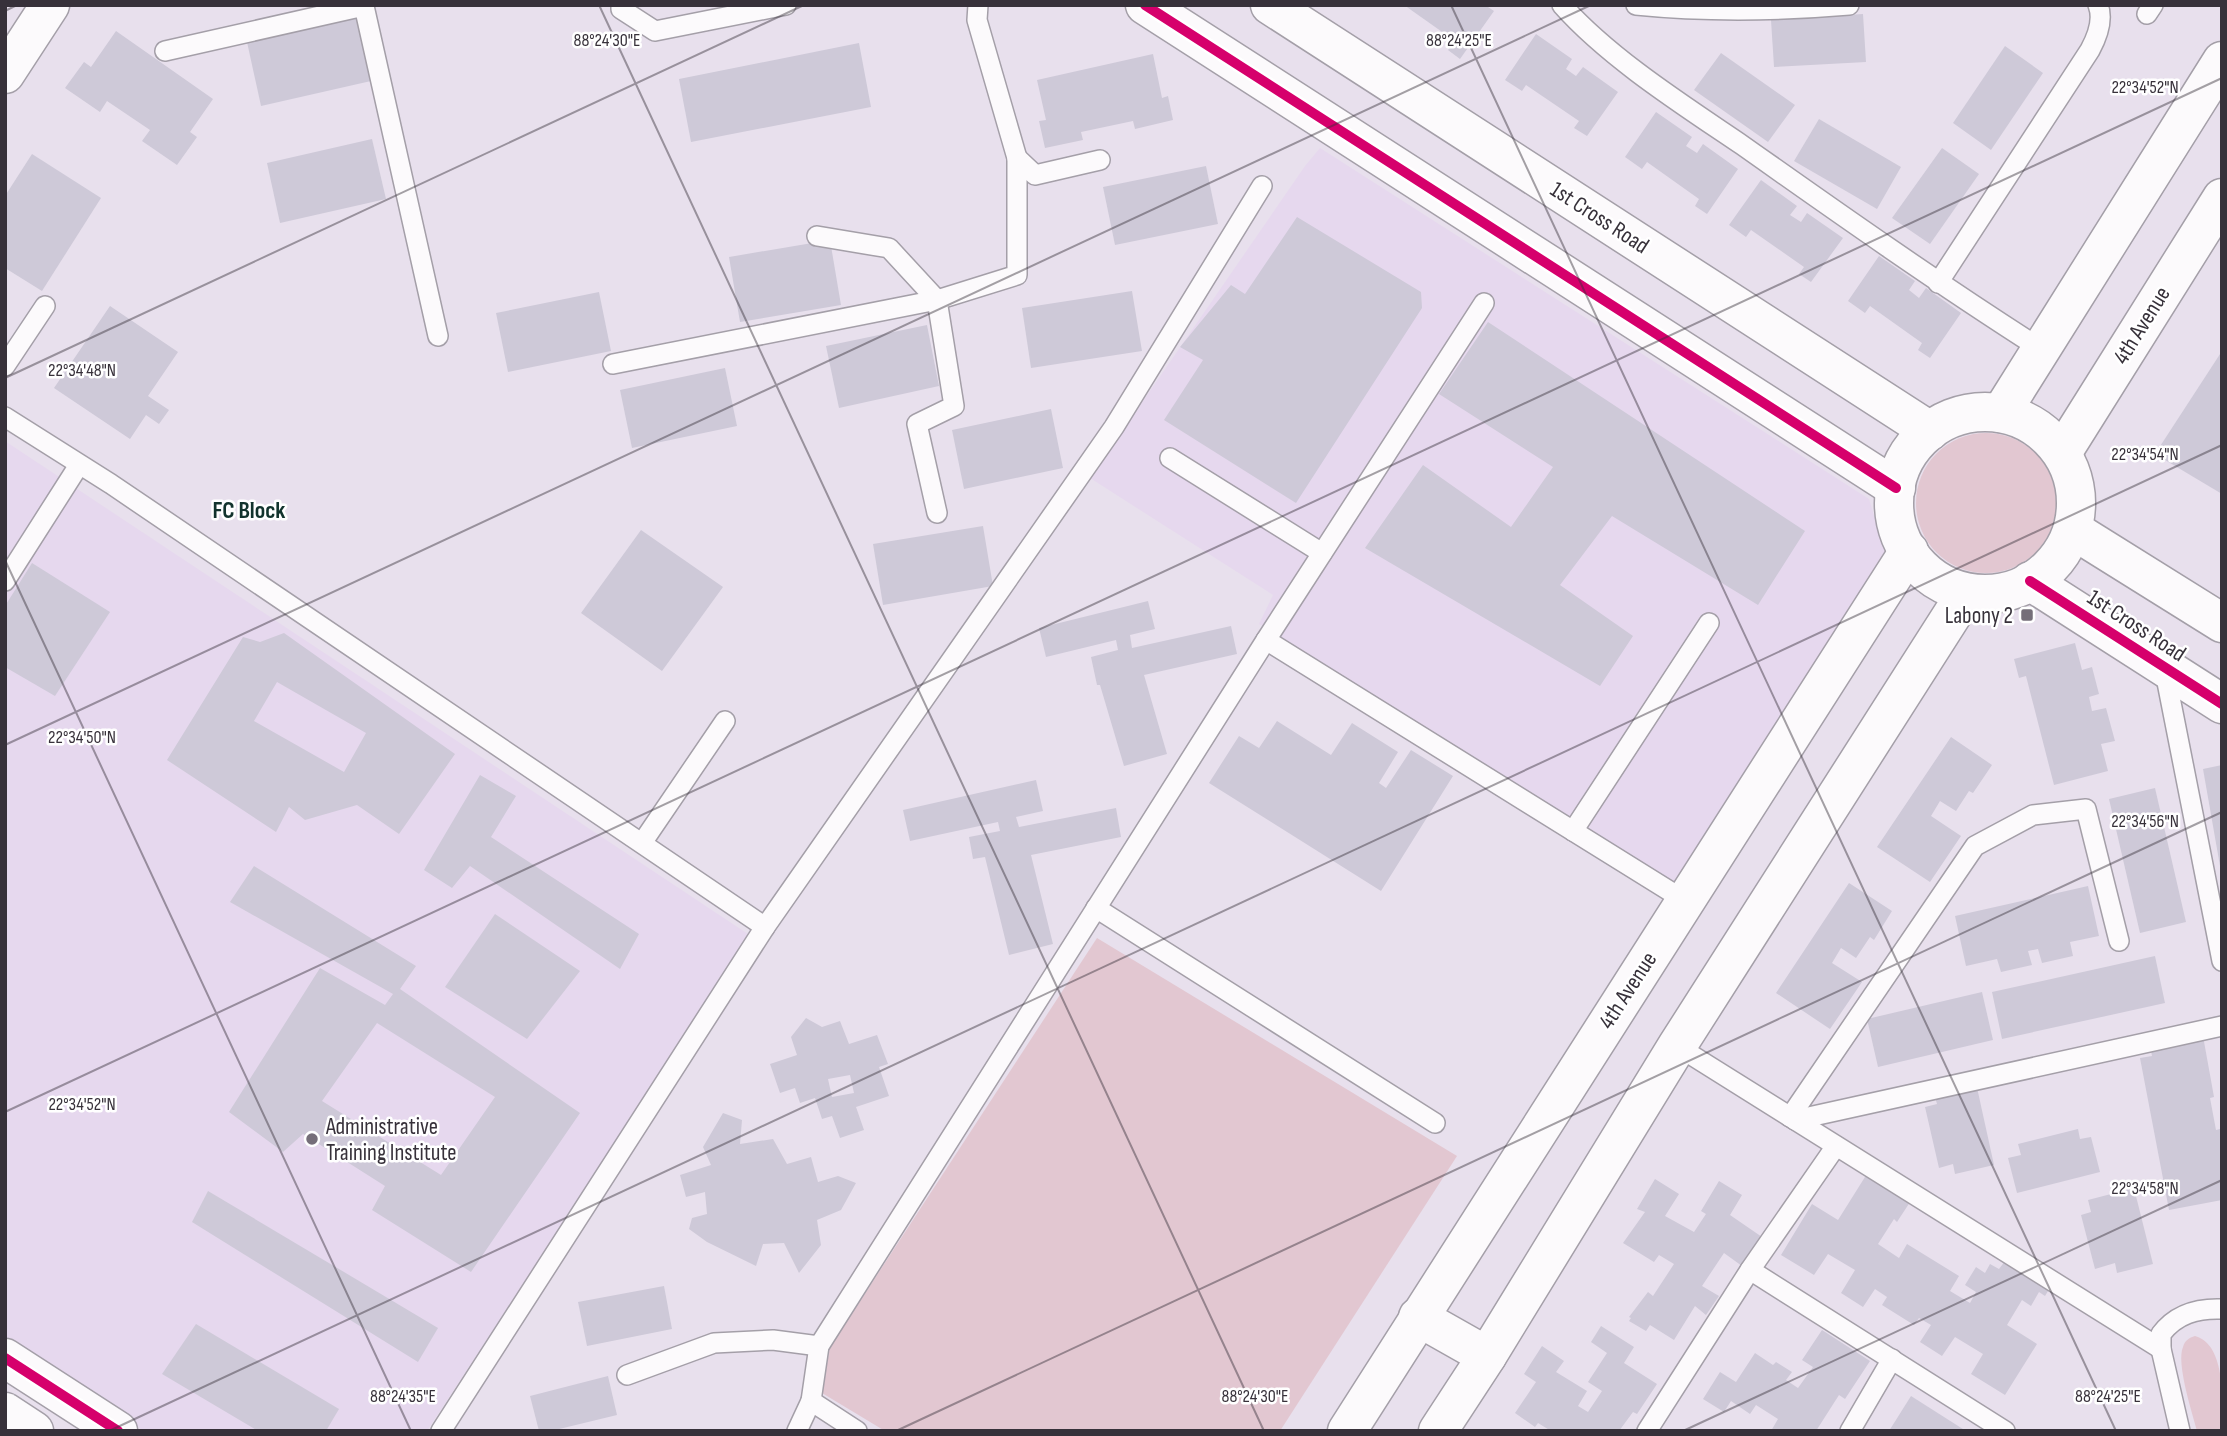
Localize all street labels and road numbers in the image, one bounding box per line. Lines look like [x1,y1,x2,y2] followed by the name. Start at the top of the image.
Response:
[1545,176,1654,260] street label: 1st Cross Road
[2107,281,2177,370] street label: 4th Avenue
[2082,584,2191,668] street label: 1st Cross Road
[1593,947,1663,1034] street label: 4th Avenue

